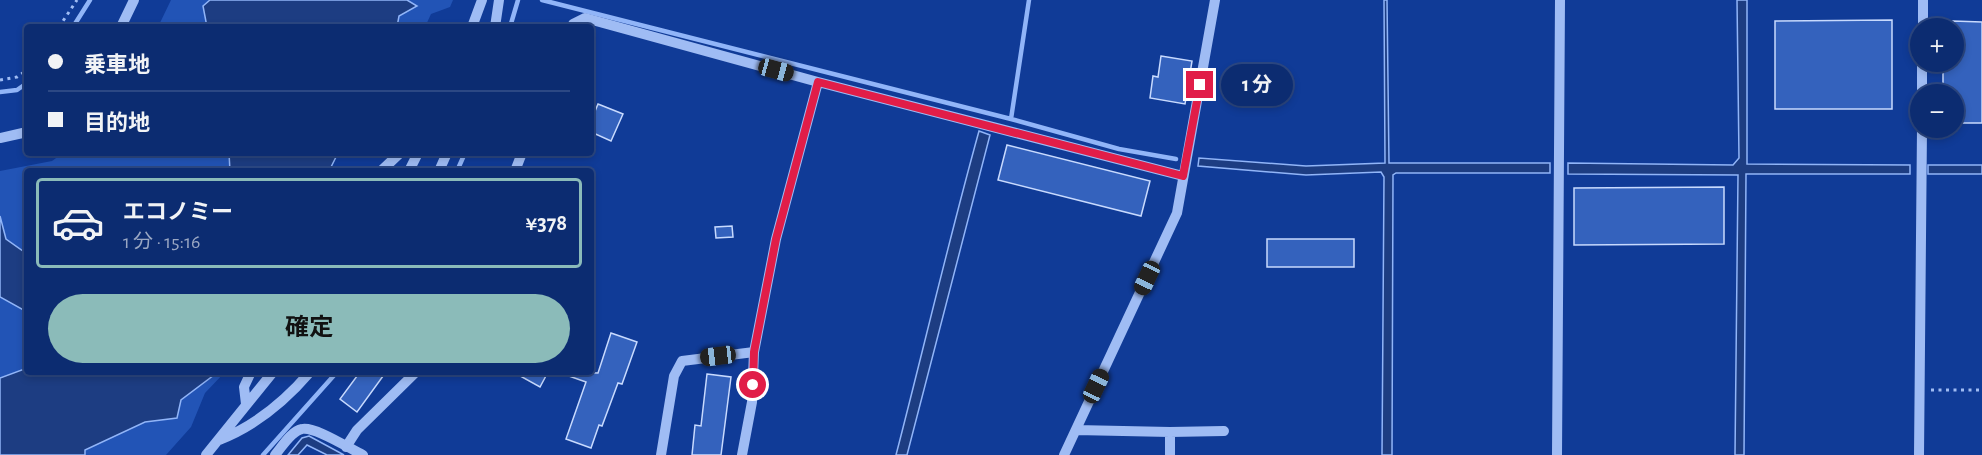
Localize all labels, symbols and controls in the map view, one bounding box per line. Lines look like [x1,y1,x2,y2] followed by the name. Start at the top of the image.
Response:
[1910,18,1964,138] map controls
[1910,18,1964,72] button: +
[84,54,150,76] text: 乗車地
[756,57,796,83] car
[1221,64,1293,106] callout: 1 分
[1186,71,1213,98] route end
[1242,75,1272,95] text: 1 分
[1910,84,1964,138] button: −
[84,112,150,134] text: 目的地
[51,196,105,250] icon: car
[123,201,233,223] text: エコノミー
[526,212,567,234] text: ¥378
[123,232,200,252] text: 1 分 · 15:16
[1131,258,1163,298] car
[48,294,570,363] button: 確定
[699,345,737,367] car
[1080,366,1112,406] car
[739,371,766,398] route start

